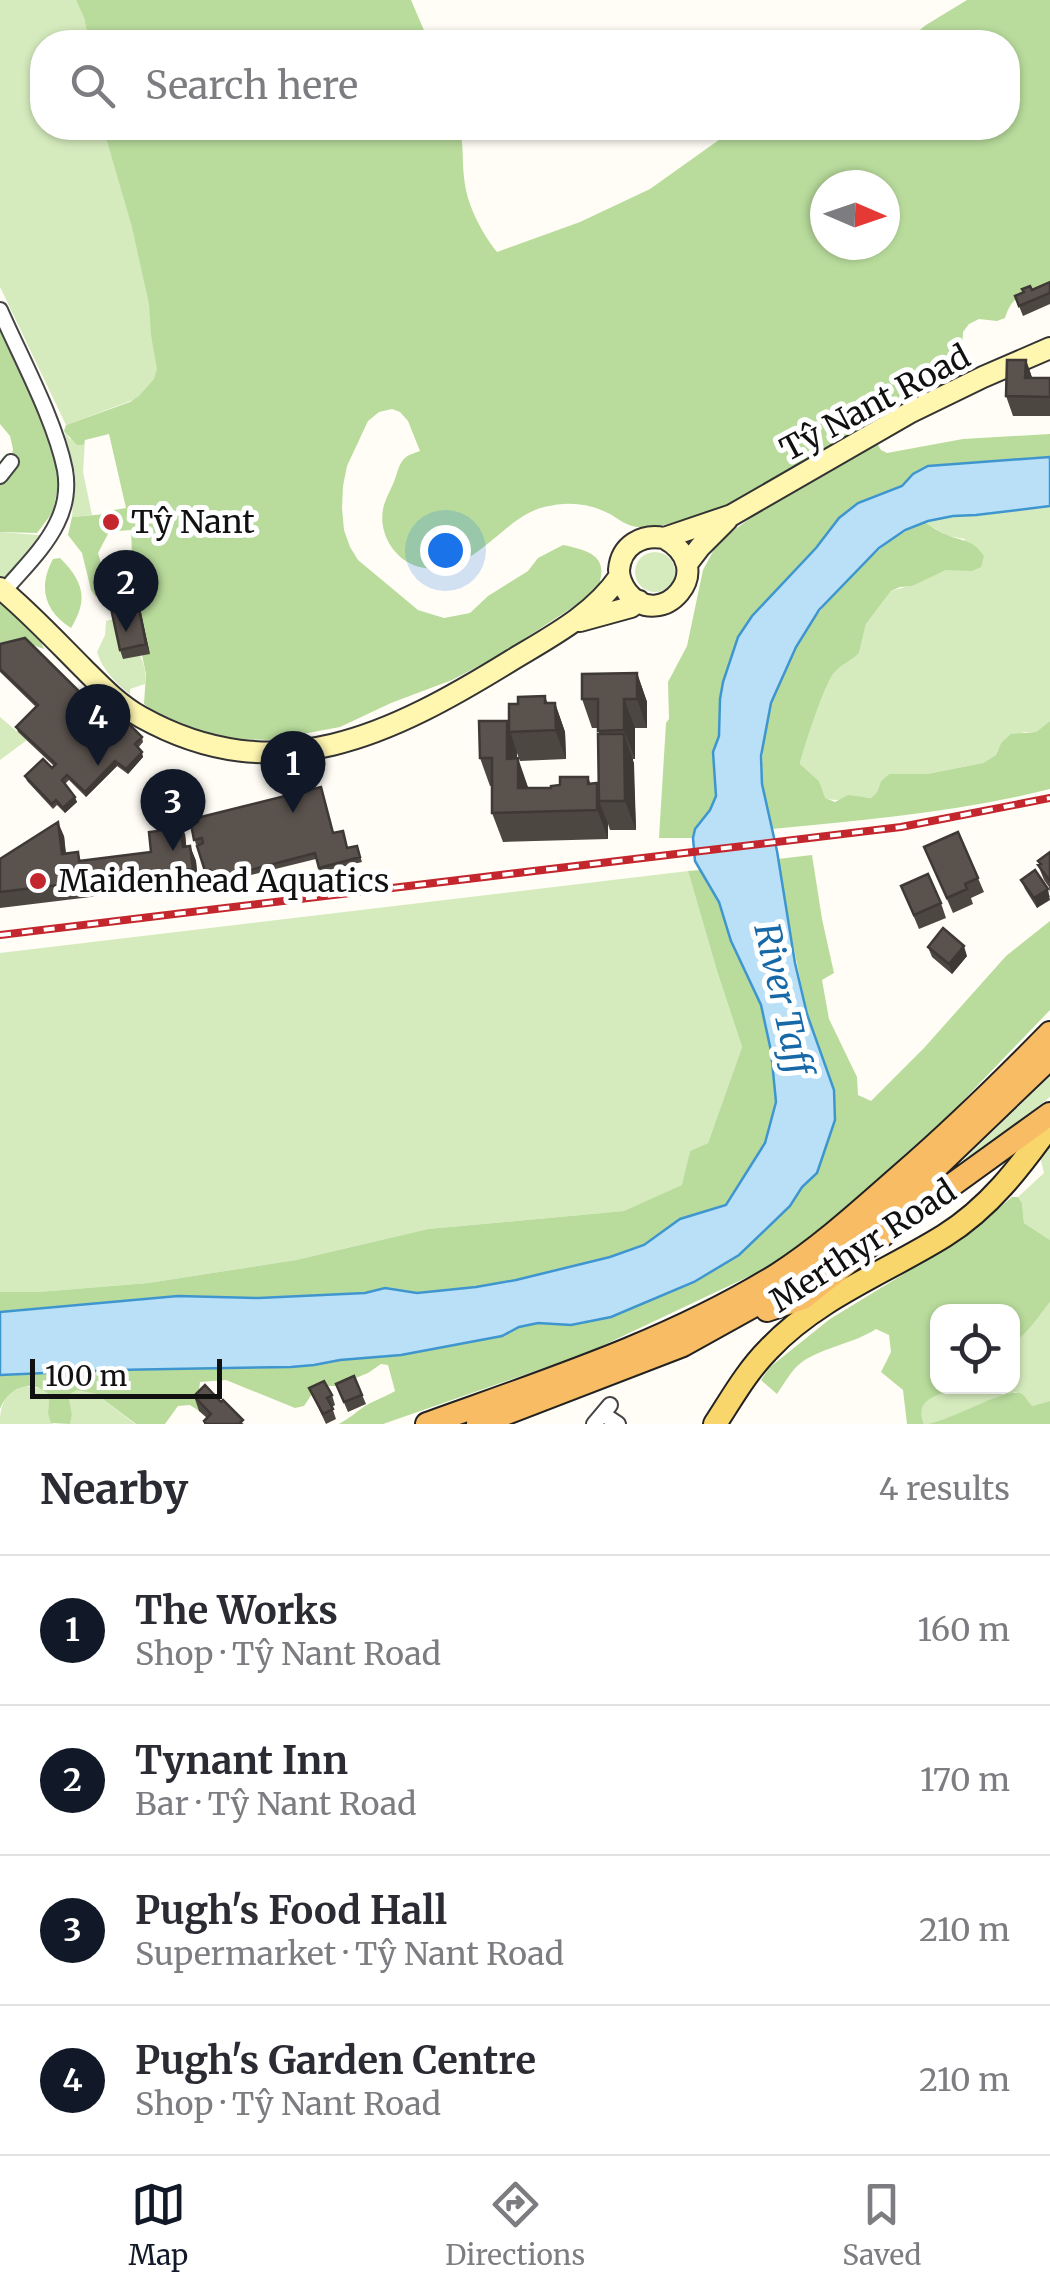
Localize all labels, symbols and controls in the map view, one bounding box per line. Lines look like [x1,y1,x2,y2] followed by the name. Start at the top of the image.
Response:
[30,30,1020,140] search box
[65,58,120,113] icon: search
[145,62,358,109] text: Search here
[810,170,900,260] north arrow
[773,336,977,470] street label: Tŷ Nant Road
[131,502,255,542] place label: Tŷ Nant
[100,511,122,533] marker: Tŷ Nant
[420,525,471,576] your location
[94,550,158,632] pin: 2
[66,684,130,766] pin: 4
[260,730,326,813] pin: 1
[140,768,206,851] pin: 3
[58,861,389,901] place label: Maidenhead Aquatics
[27,870,49,892] marker: Maidenhead Aquatics
[744,919,823,1083] water label: River Taff
[763,1171,963,1321] street label: Merthyr Road
[930,1304,1020,1394] map controls
[930,1304,1020,1394] button: locate
[30,1354,222,1398] scale bar
[45,1358,127,1394] text: 100 m
[40,1463,188,1515] text: Nearby
[879,1469,1010,1509] text: 4 results
[135,1587,338,1634] text: The Works
[65,1610,80,1650] text: 1
[918,1610,1010,1650] text: 160 m
[135,1634,441,1674] text: Shop · Tŷ Nant Road
[135,1737,348,1784] text: Tynant Inn
[63,1760,82,1800] text: 2
[920,1760,1010,1800] text: 170 m
[135,1784,417,1824] text: Bar · Tŷ Nant Road
[135,1887,447,1934] text: Pugh's Food Hall
[63,1910,82,1950] text: 3
[919,1910,1010,1950] text: 210 m
[135,1934,564,1974] text: Supermarket · Tŷ Nant Road
[135,2037,536,2084] text: Pugh's Garden Centre
[62,2060,83,2100] text: 4
[919,2060,1010,2100] text: 210 m
[135,2084,441,2124] text: Shop · Tŷ Nant Road
[128,2177,188,2273] tab: Map
[445,2177,585,2273] tab: Directions
[842,2177,921,2273] tab: Saved

